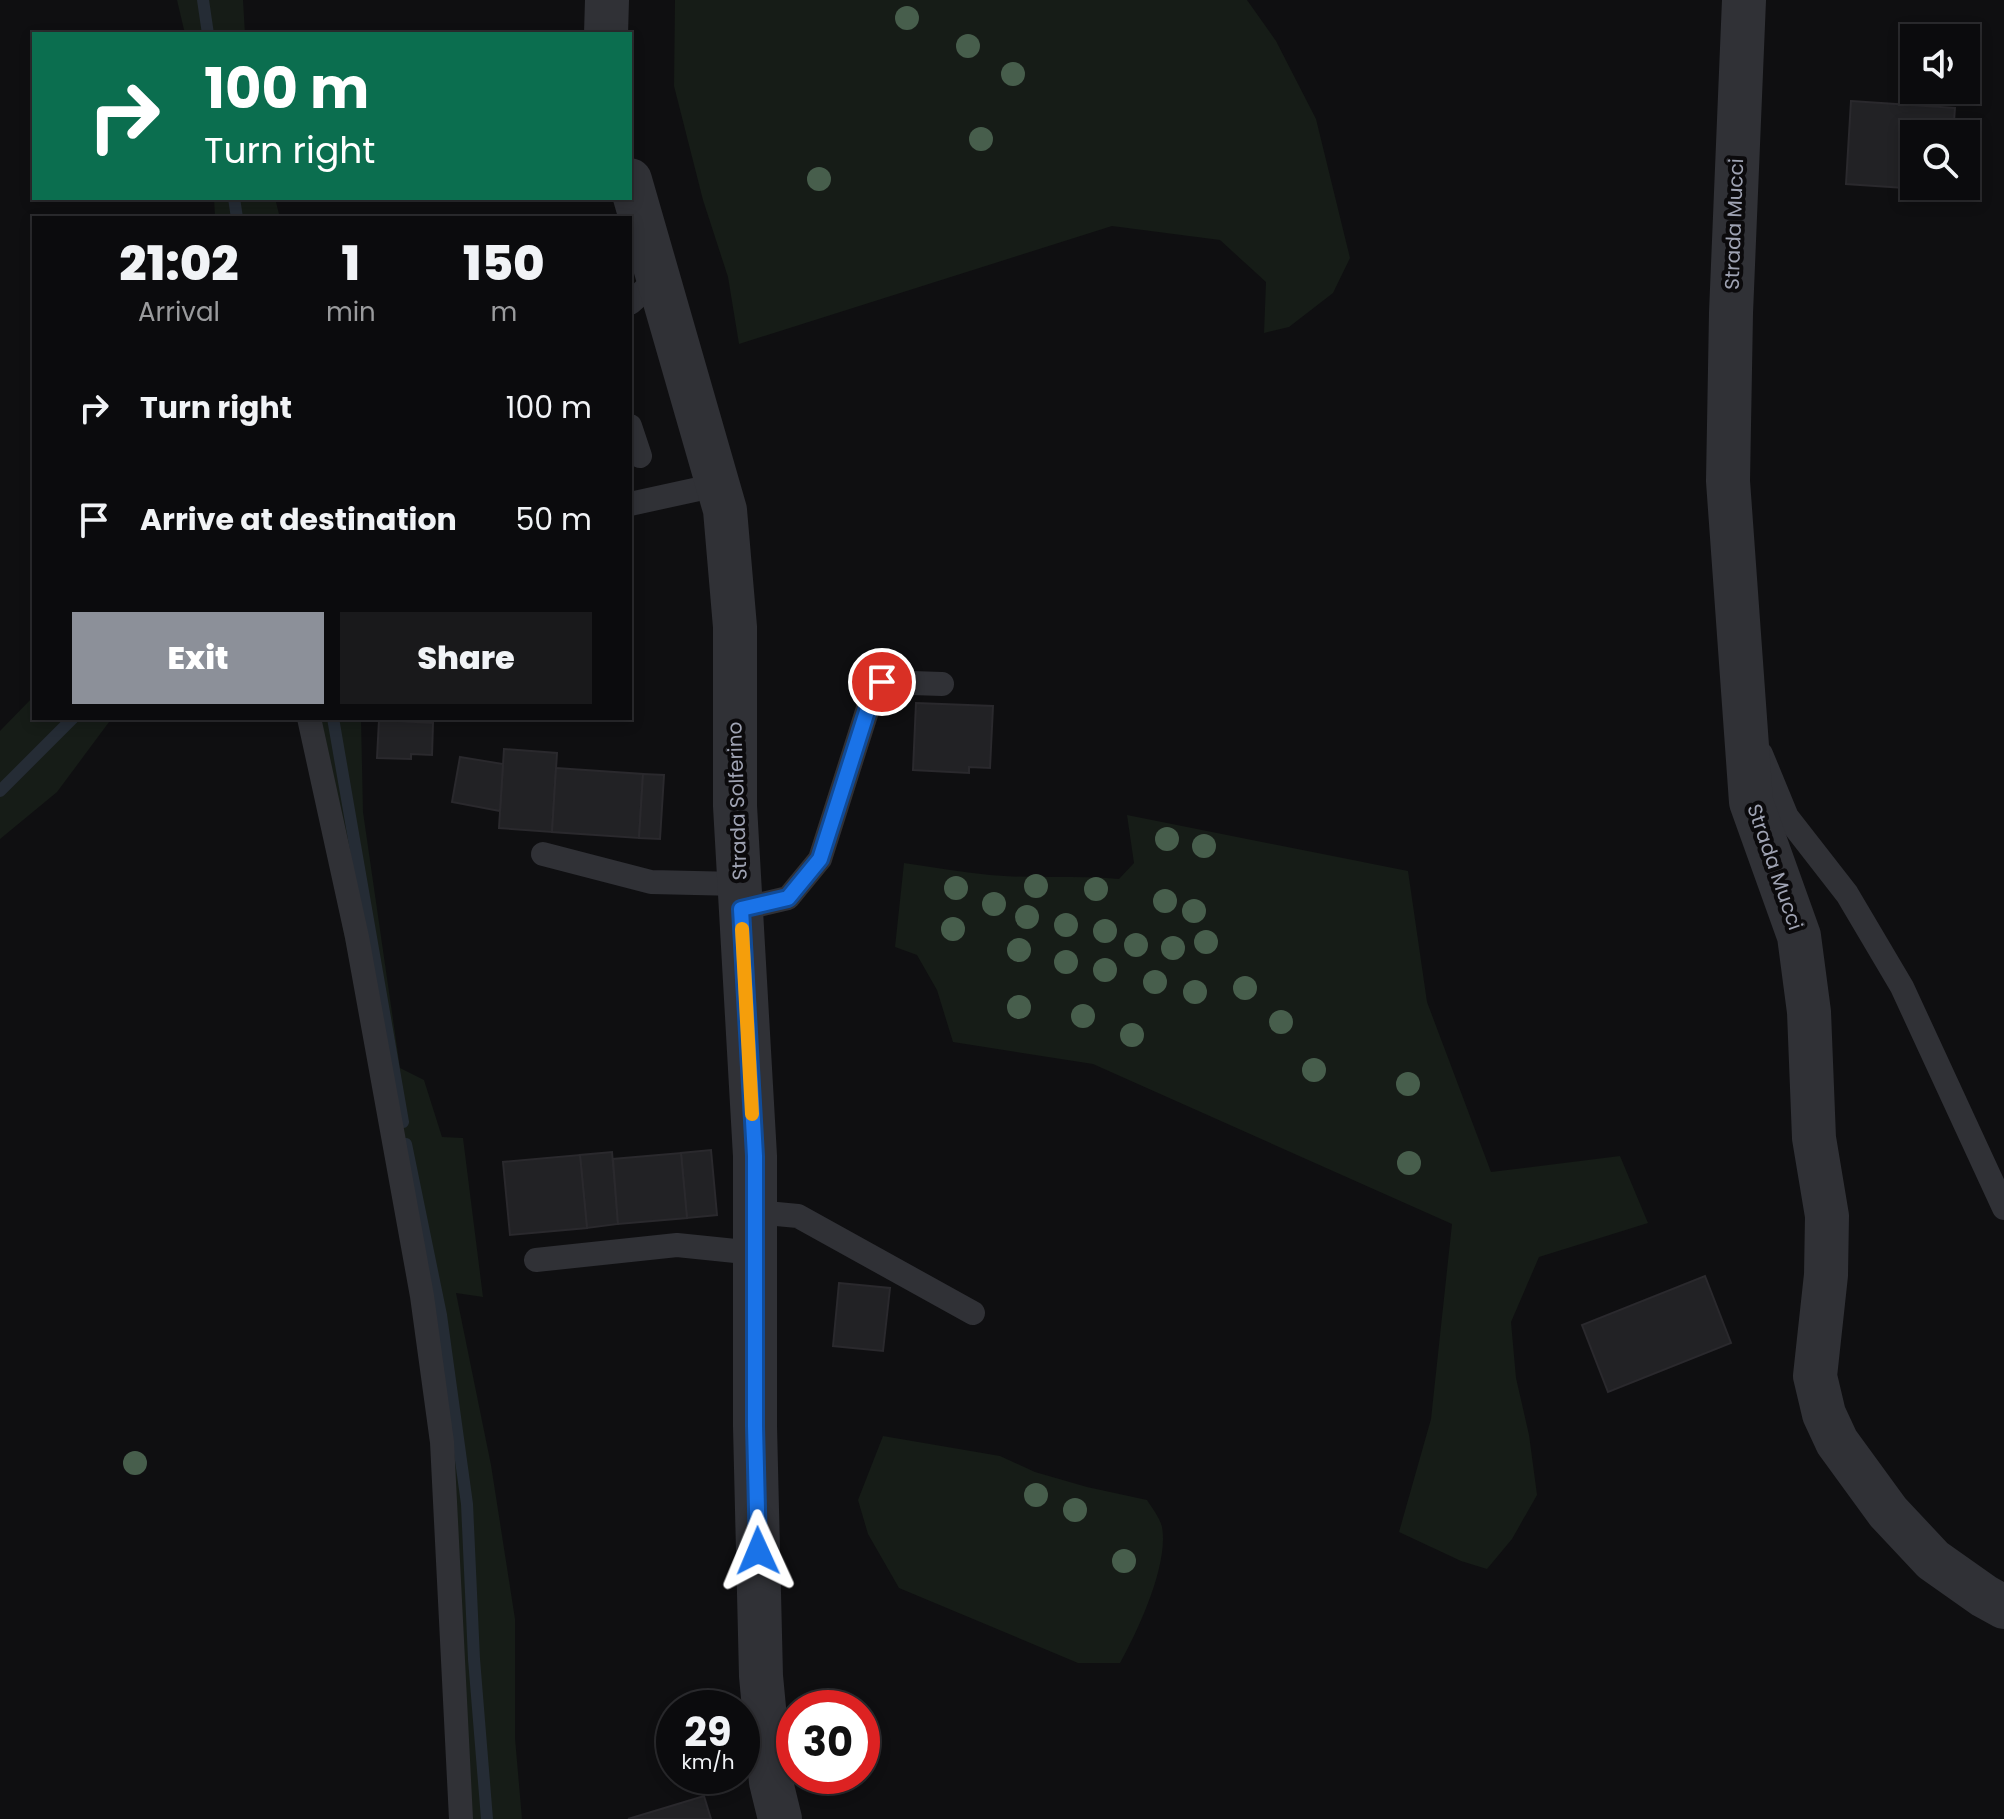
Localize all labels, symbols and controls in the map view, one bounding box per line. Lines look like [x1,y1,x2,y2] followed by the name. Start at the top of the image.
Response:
[1900,24,1980,200] map controls
[1900,24,1980,104] button: sound
[204,49,369,128] text: 100 m
[72,64,176,168] icon: right
[1900,120,1980,200] button: search
[204,125,375,176] text: Turn right
[1718,158,1750,290] street label: Strada Mucci
[119,230,239,297] text: 21:02
[342,230,360,297] text: 1
[463,230,545,297] text: 150
[138,294,220,330] text: Arrival
[326,294,376,330] text: min
[490,294,517,330] text: m
[72,386,116,430] icon: right
[140,386,292,429] text: Turn right
[506,386,592,429] text: 100 m
[72,498,116,542] icon: arrive
[140,498,457,541] text: Arrive at destination
[515,498,592,541] text: 50 m
[72,612,324,704] button: Exit
[340,612,592,704] button: Share
[848,648,916,716] pin
[860,660,904,704] icon: arrive
[720,721,754,881] street label: Strada Solferino
[1740,800,1810,934] street label: Strada Mucci
[716,1509,800,1593] position arrow
[776,1690,880,1794] speed limit sign: 30
[684,1704,732,1760] text: 29
[681,1748,735,1776] text: km/h

